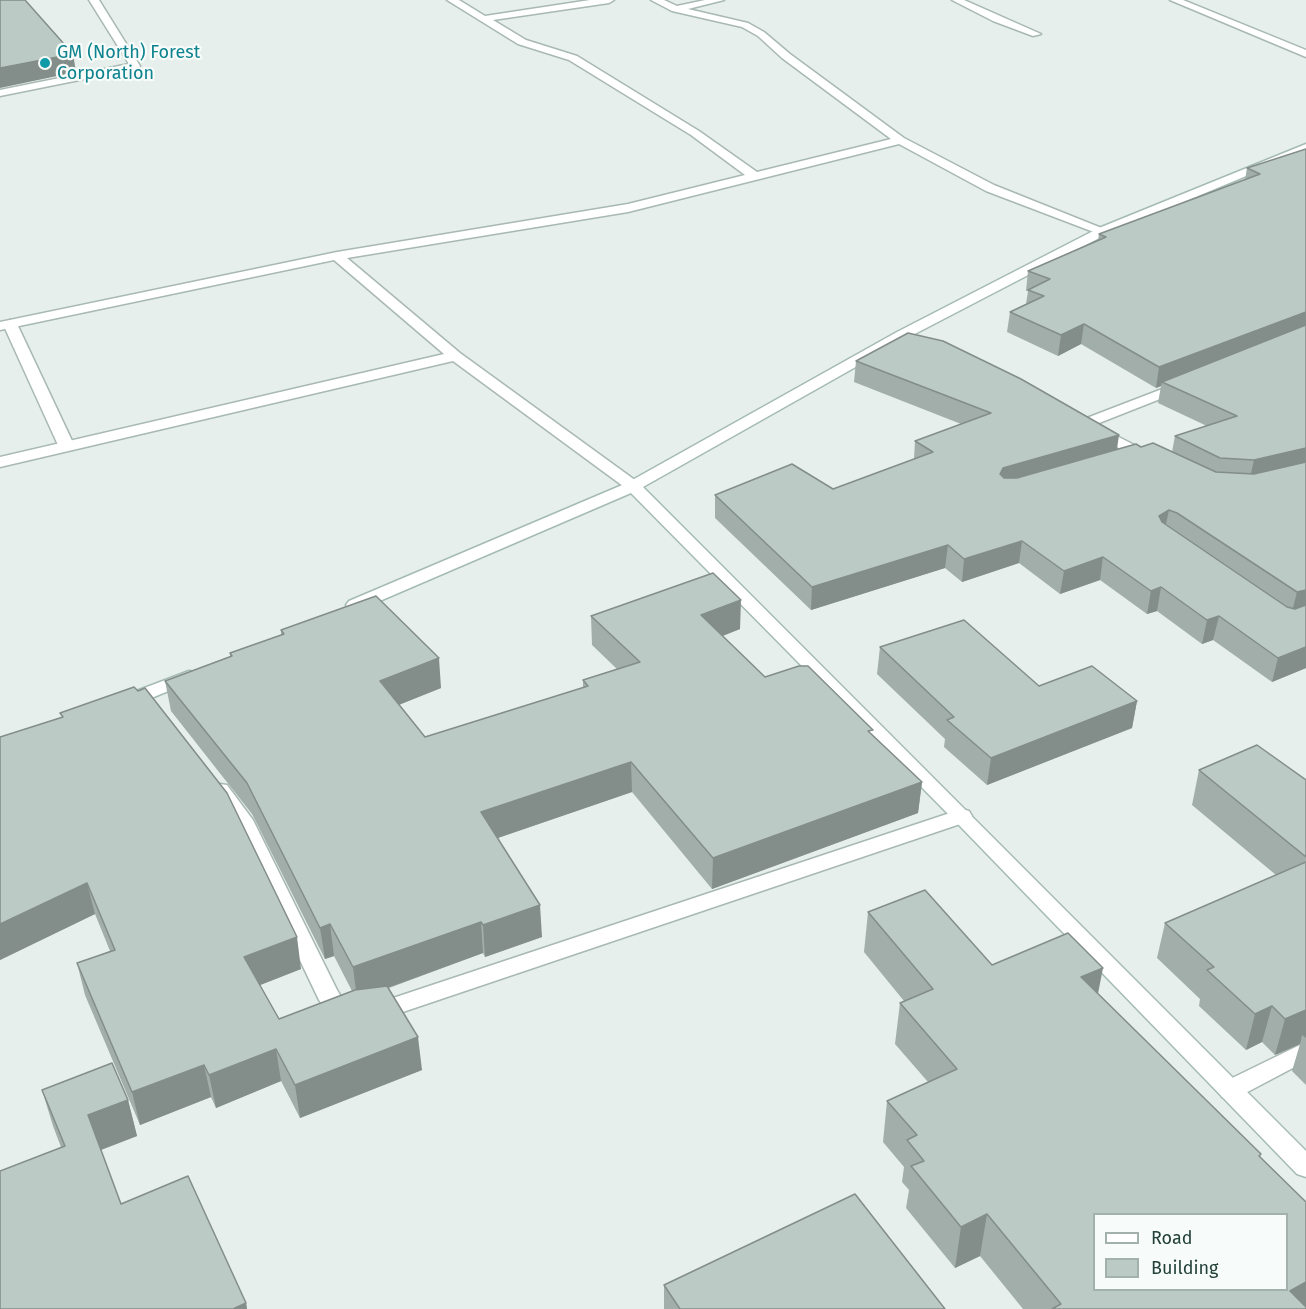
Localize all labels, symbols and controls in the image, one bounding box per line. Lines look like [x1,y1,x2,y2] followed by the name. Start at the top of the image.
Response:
[57,42,200,84] place label: GM (North) Forest Corporation
[38,56,52,70] marker: GM (North) Forest Corporation
[1093,1213,1288,1291] legend
[1151,1227,1193,1249] text: Road
[1151,1257,1218,1279] text: Building

